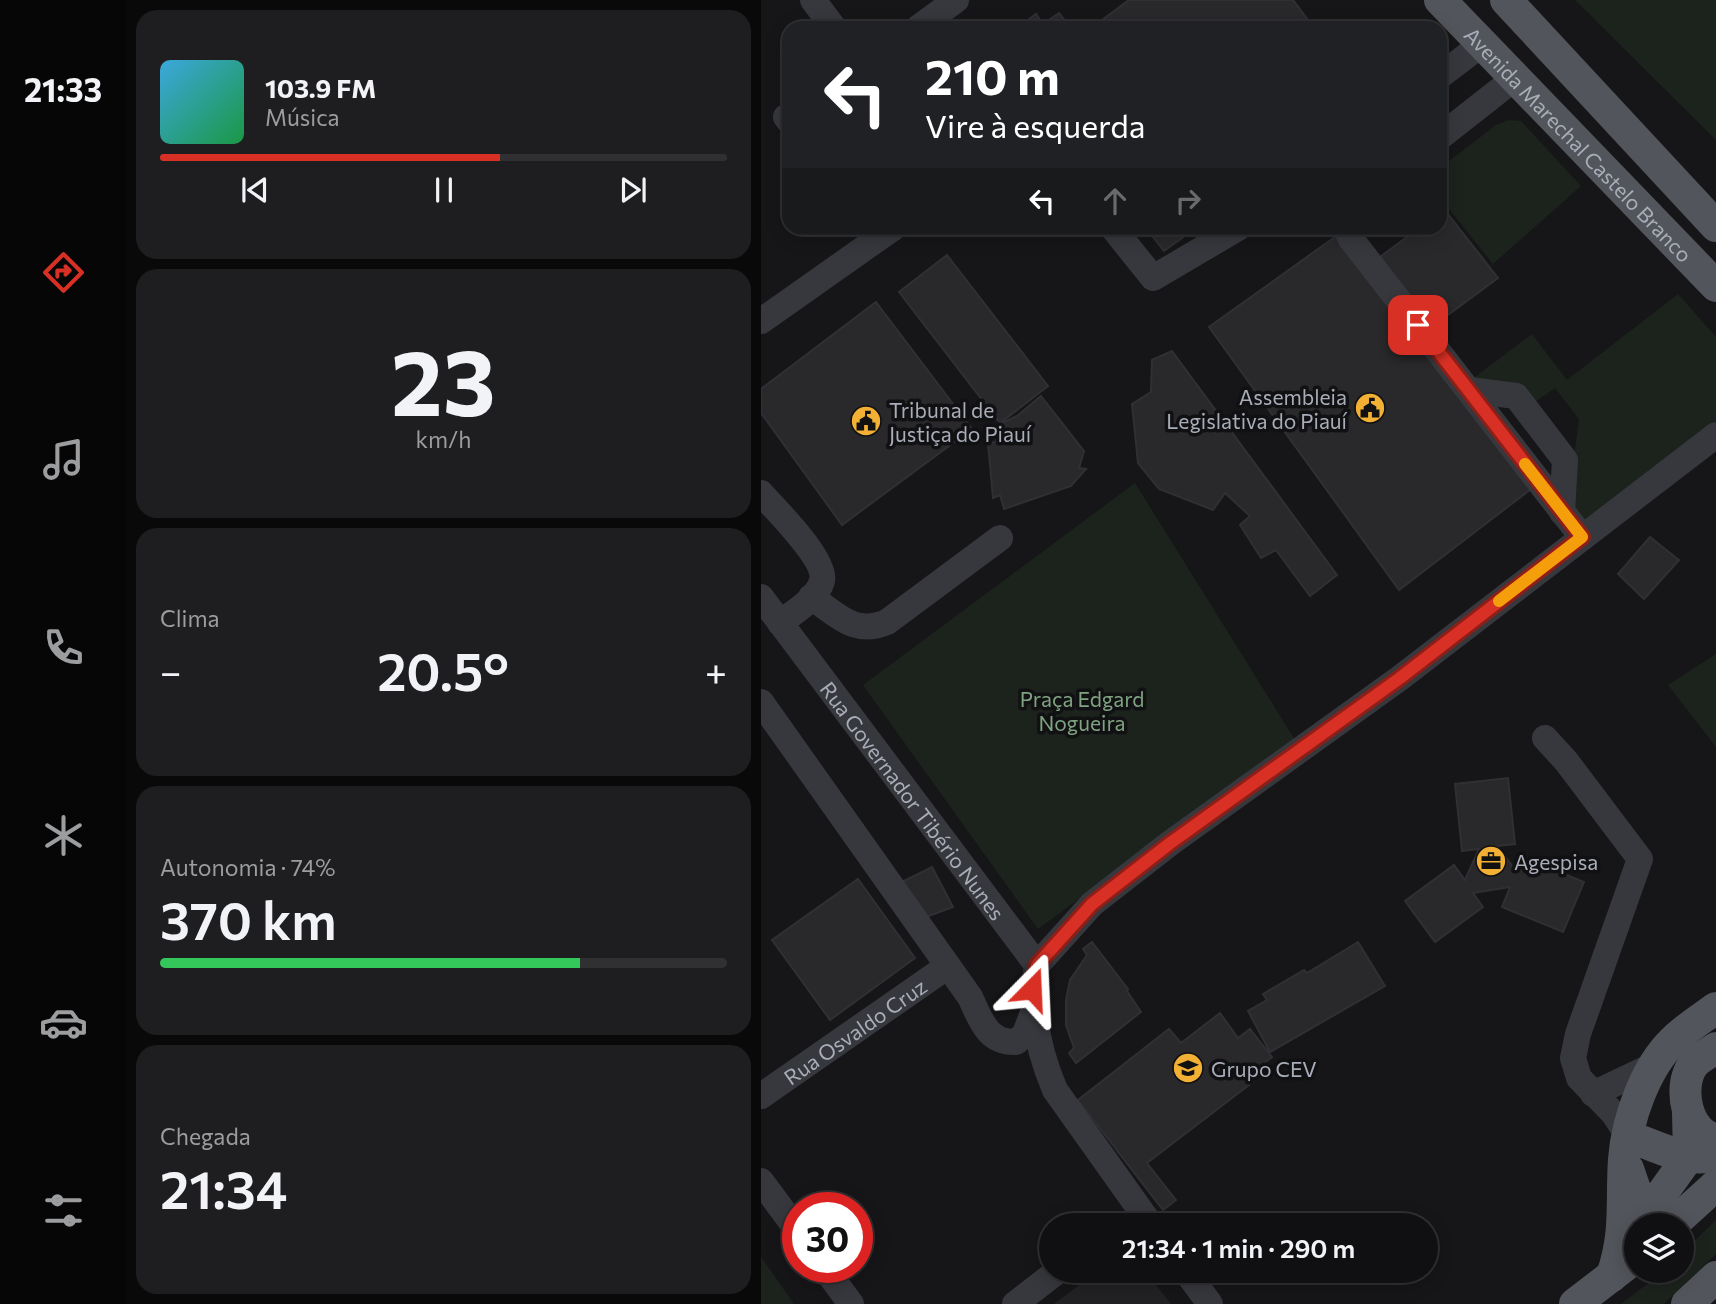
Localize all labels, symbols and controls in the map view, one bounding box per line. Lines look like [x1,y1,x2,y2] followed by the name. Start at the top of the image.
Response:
[1460,21,1698,267] street label: Avenida Marechal Castelo Branco
[925,45,1060,105] text: 210 m
[810,49,901,140] icon: left
[24,69,102,109] text: 21:33
[265,72,376,103] text: 103.9 FM
[265,103,340,131] text: Música
[925,105,1146,145] text: Vire à esquerda
[236,171,274,209] icon: previous
[425,171,463,209] icon: pause
[614,171,652,209] icon: next
[1023,182,1061,220] icon: left
[1096,182,1134,220] icon: ahead
[1169,182,1207,220] icon: right
[39,248,88,297] icon: directions
[1388,295,1448,355] pin
[1399,306,1437,344] icon: arrive
[391,323,496,435] text: 23
[1166,384,1348,433] place label: Assembleia Legislativa do Piauí
[1353,391,1387,425] public building icon: Assembleia Legislativa do Piauí
[889,397,1032,446] place label: Tribunal de Justiça do Piauí
[849,404,883,438] public building icon: Tribunal de Justiça do Piauí
[416,425,471,453] text: km/h
[39,435,88,484] icon: music
[160,604,220,632] text: Clima
[39,623,88,672] icon: phone
[377,638,509,702] text: 20.5°
[160,647,182,694] text: −
[705,647,727,694] text: +
[816,676,1011,924] street label: Rua Governador Tibério Nunes
[1020,686,1144,735] park label: Praça Edgard Nogueira
[39,811,88,860] icon: climate
[1474,844,1508,878] office icon: Agespisa
[1514,849,1598,874] place label: Agespisa
[160,853,335,881] text: Autonomia · 74%
[160,887,337,951] text: 370 km
[995,952,1069,1026] position arrow
[779,973,931,1089] street label: Rua Osvaldo Cruz
[39,998,88,1047] icon: car
[1171,1051,1205,1085] school or university icon: Grupo CEV
[1211,1056,1317,1081] place label: Grupo CEV
[160,1122,251,1150] text: Chegada
[160,1156,287,1220] text: 21:34
[39,1186,88,1235] icon: filters
[782,1192,873,1283] speed limit sign: 30
[1624,1213,1694,1283] map controls
[1624,1213,1694,1283] button: layers
[1122,1232,1355,1263] text: 21:34 · 1 min · 290 m

